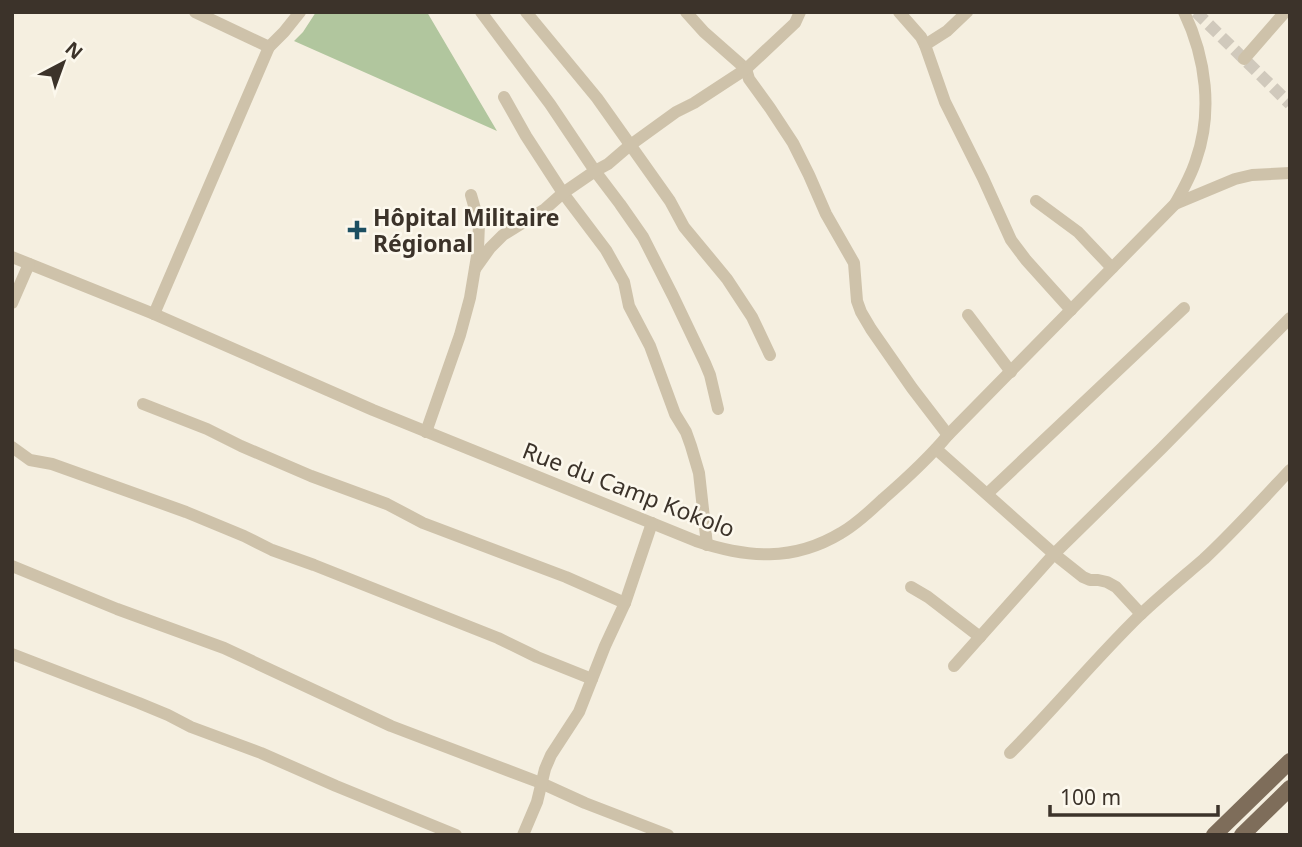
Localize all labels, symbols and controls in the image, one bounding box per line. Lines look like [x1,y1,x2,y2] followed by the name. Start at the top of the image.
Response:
[28,28,98,98] north arrow
[60,35,89,65] text: N
[373,201,559,259] place label: Hôpital Militaire Régional
[347,220,367,240] marker: Hôpital Militaire Régional
[518,434,740,544] street label: Rue du Camp Kokolo
[1050,774,1218,818] scale bar
[1060,783,1121,811] text: 100 m

